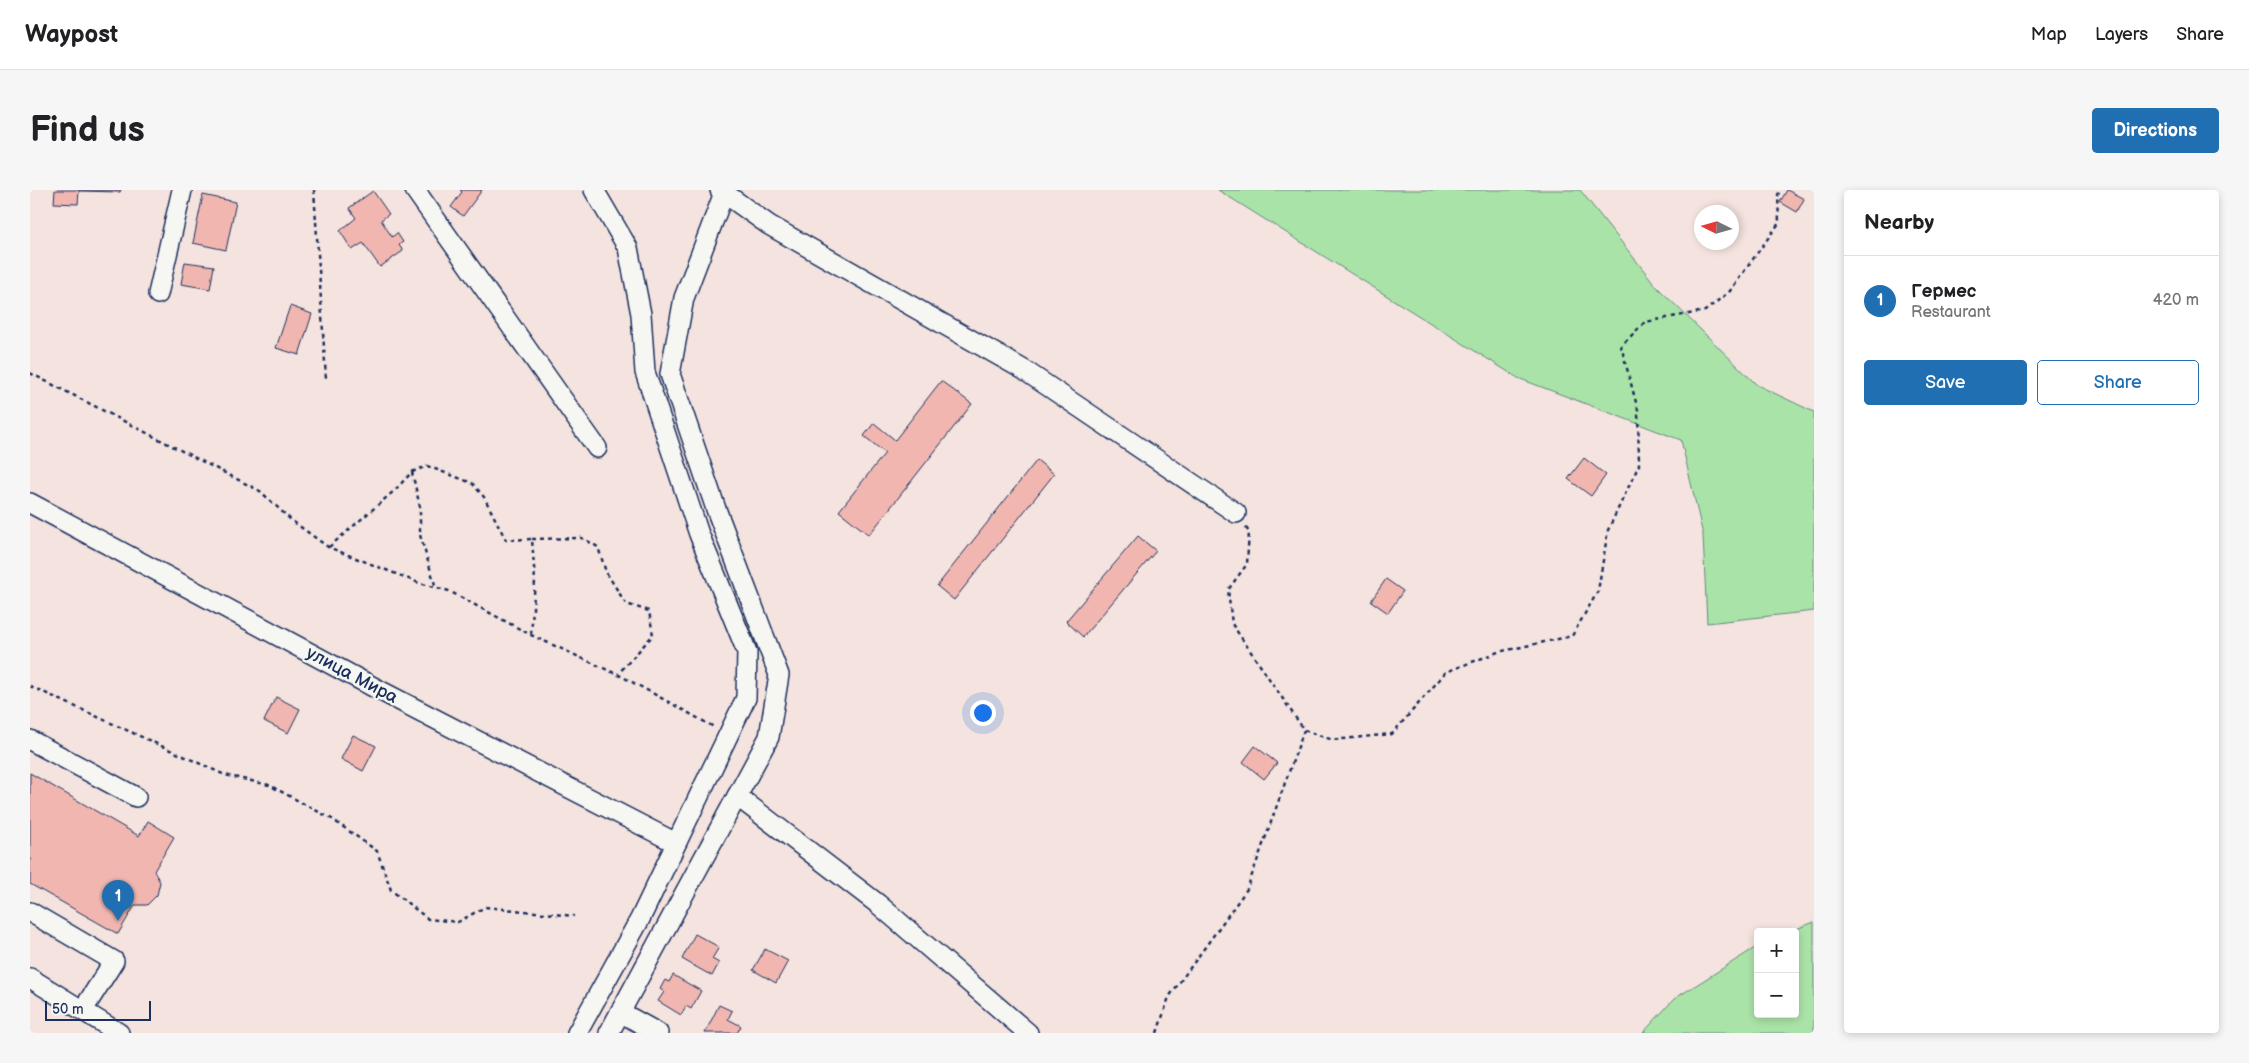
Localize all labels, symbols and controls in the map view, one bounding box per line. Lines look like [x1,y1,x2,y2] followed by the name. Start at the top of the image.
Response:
[25,20,118,49] text: Waypost
[2031,24,2067,45] text: Map
[2095,24,2148,45] text: Layers
[2176,24,2224,45] text: Share
[2092,108,2219,153] button: Directions
[30,109,145,152] text: Find us
[1694,205,1739,250] north arrow
[1864,210,1934,235] text: Nearby
[1911,280,1976,303] text: Гермес
[1877,291,1883,310] text: 1
[2153,291,2199,310] text: 420 m
[1911,303,1991,322] text: Restaurant
[1864,360,2027,405] button: Save
[2037,360,2199,405] button: Share
[303,642,402,708] street label: улица Мира
[970,700,996,726] your location
[102,880,134,921] pin: 1
[1754,928,1799,1018] map controls
[1754,928,1799,973] button: +
[1754,973,1799,1018] button: −
[45,998,151,1021] scale bar
[52,1001,84,1018] text: 50 m

